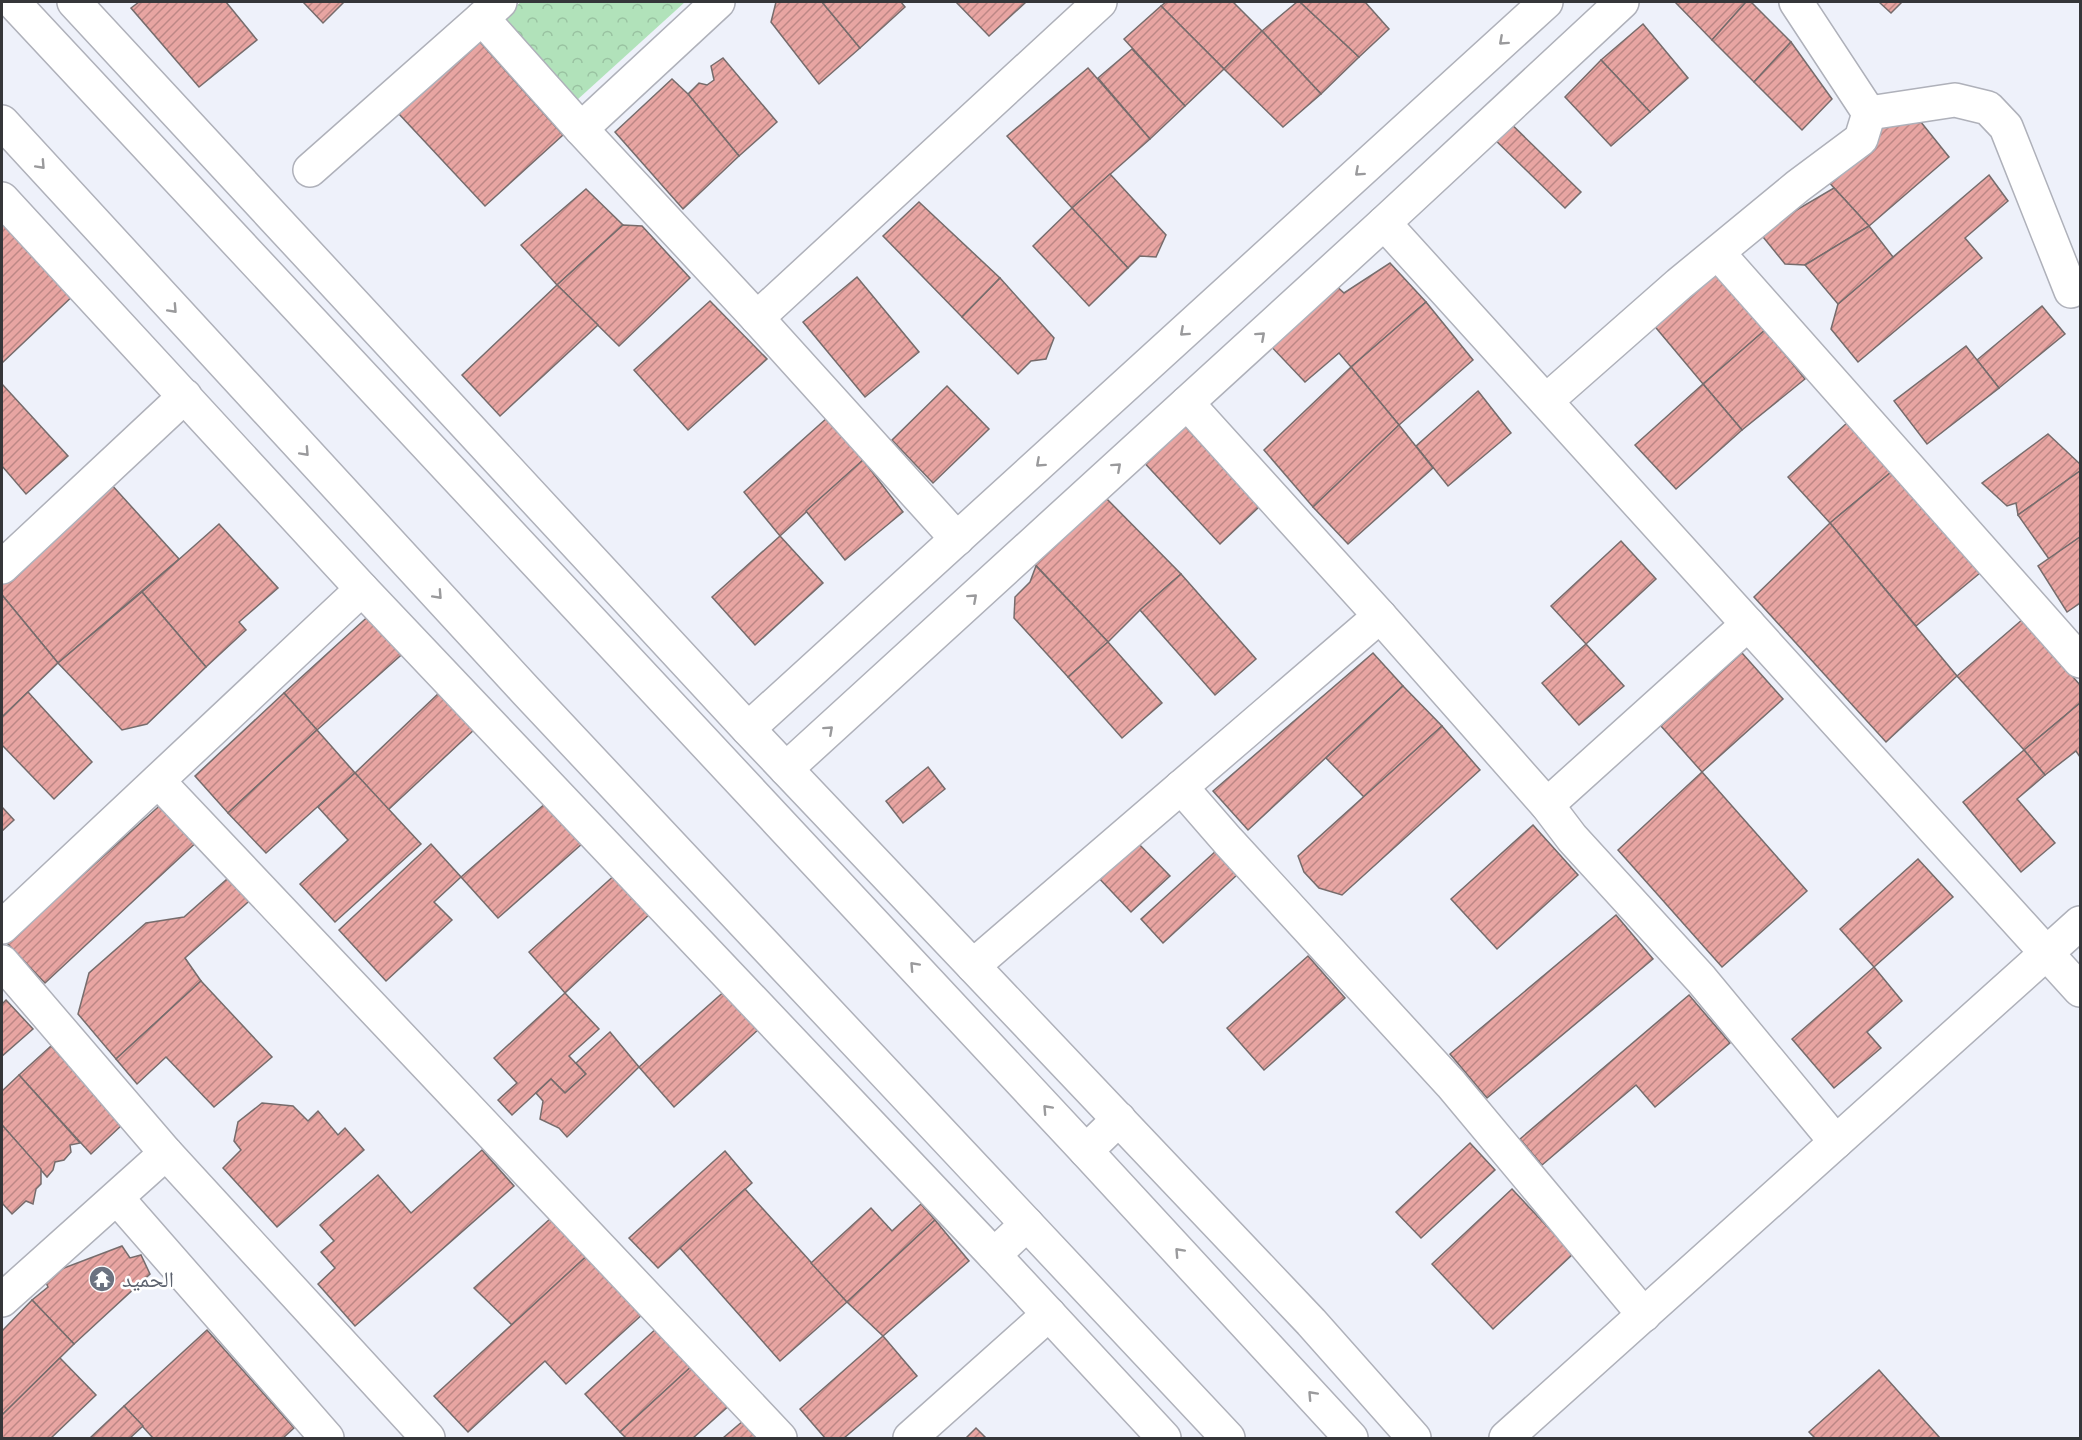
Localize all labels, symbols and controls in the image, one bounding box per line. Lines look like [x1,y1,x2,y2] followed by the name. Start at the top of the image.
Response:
[1499,34,1510,45] one-way arrow
[34,158,45,169] one-way arrow
[1355,165,1366,176] one-way arrow
[166,302,177,312] one-way arrow
[1180,325,1190,336] one-way arrow
[1254,332,1265,343] one-way arrow
[298,445,309,456] one-way arrow
[1036,456,1046,467] one-way arrow
[1110,463,1121,474] one-way arrow
[431,588,442,599] one-way arrow
[966,595,977,606] one-way arrow
[822,726,833,737] one-way arrow
[910,963,921,973] one-way arrow
[1043,1105,1054,1116] one-way arrow
[1175,1248,1186,1259] one-way arrow
[87,1264,117,1294] temple icon: الحميد
[122,1265,174,1292] place label: الحميد
[1308,1392,1319,1403] one-way arrow

